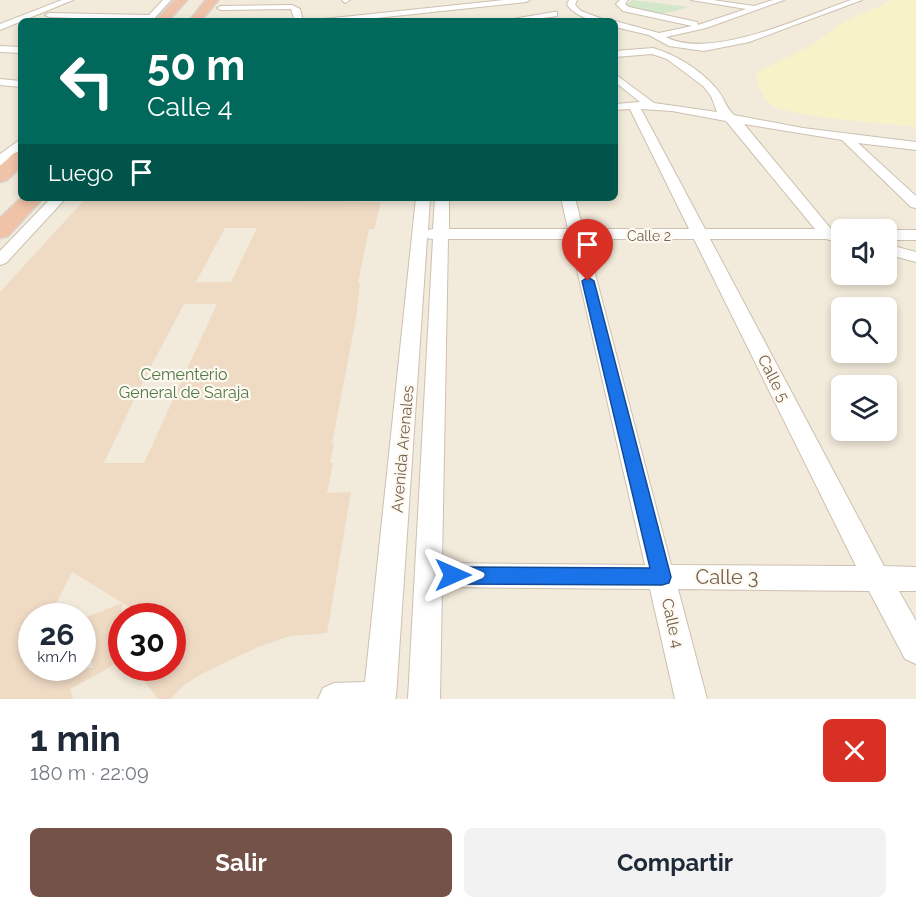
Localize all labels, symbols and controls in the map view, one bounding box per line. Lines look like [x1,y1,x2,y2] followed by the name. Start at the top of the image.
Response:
[147,41,245,90] text: 50 m
[48,42,126,120] icon: left
[147,91,232,122] text: Calle 4
[125,156,158,189] icon: arrive
[48,160,113,186] text: Luego
[562,219,613,281] pin
[831,219,897,441] map controls
[831,219,897,285] button: sound
[571,228,604,261] icon: arrive
[627,228,671,244] street label: Calle 2
[831,297,897,363] button: search
[754,351,794,405] street label: Calle 5
[119,365,249,402] park label: Cementerio General de Saraja
[831,375,897,441] button: layers
[387,384,418,514] street label: Avenida Arenales
[421,543,485,607] position arrow
[695,565,759,589] street label: Calle 3
[658,596,688,650] street label: Calle 4
[108,603,186,681] speed limit sign: 30
[39,617,75,652] text: 26
[37,648,77,666] text: km/h
[30,717,121,759] text: 1 min
[823,719,886,782] button: close
[30,761,149,785] text: 180 m · 22:09
[30,828,452,897] button: Salir
[464,828,886,897] button: Compartir

